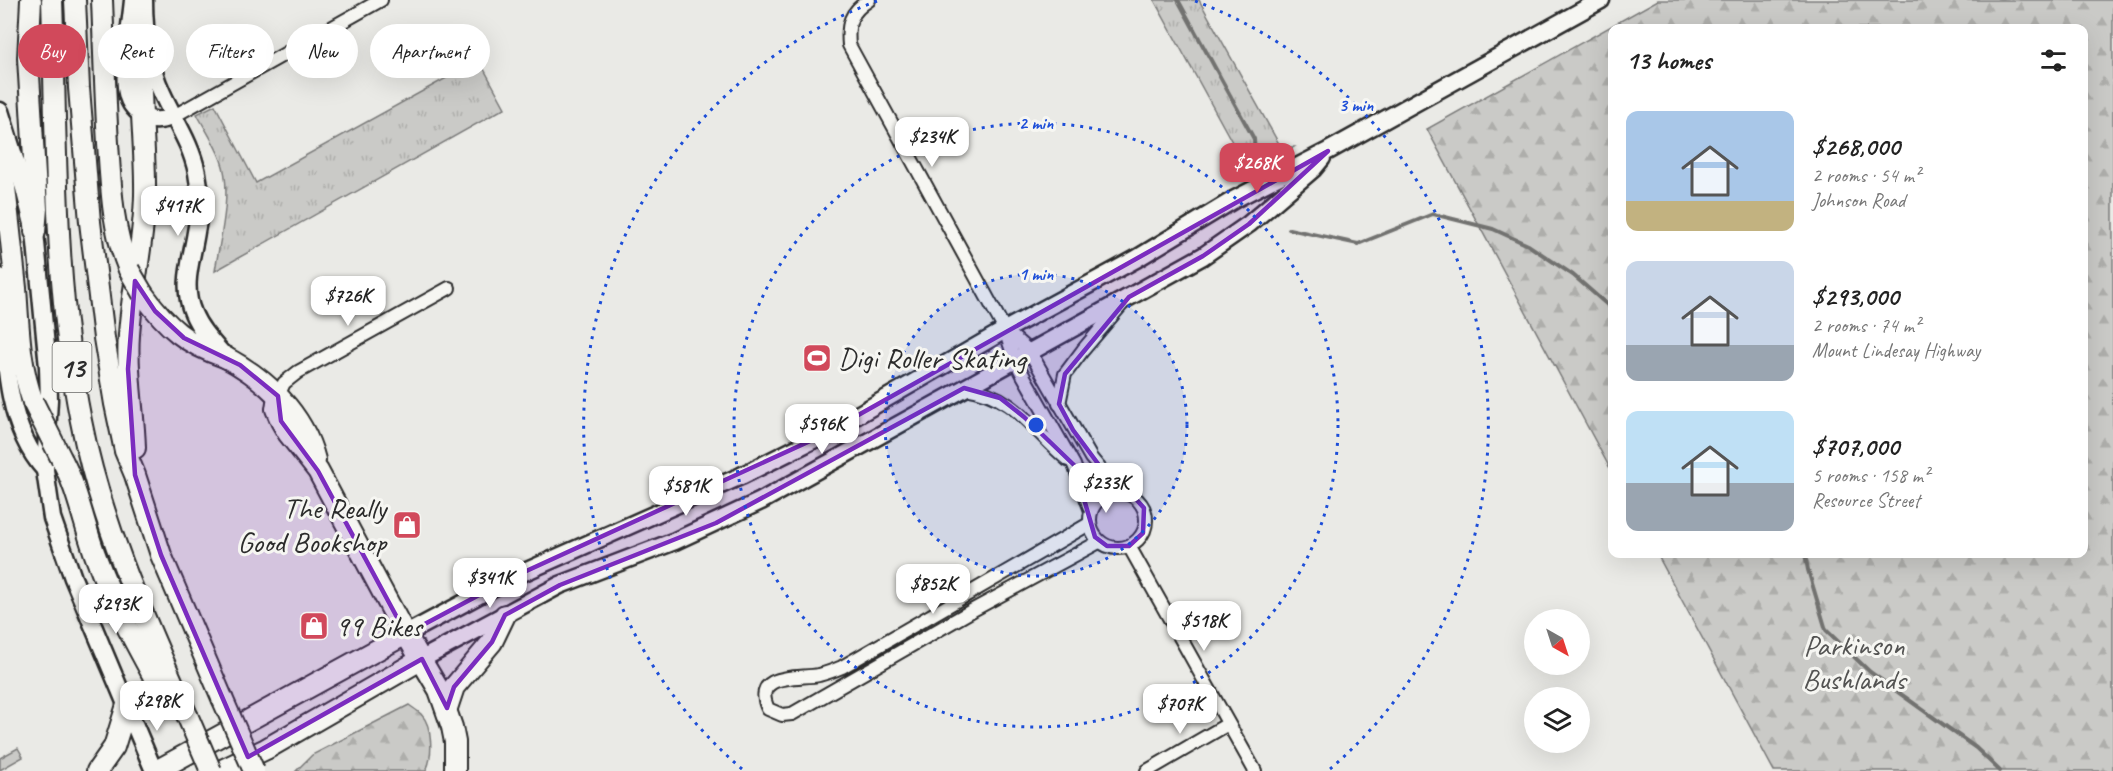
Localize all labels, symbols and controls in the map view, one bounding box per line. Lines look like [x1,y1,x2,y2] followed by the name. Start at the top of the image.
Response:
[18,24,86,78] chip: Buy
[98,24,174,78] chip: Rent
[186,24,274,78] chip: Filters
[286,24,358,78] chip: New
[370,24,490,78] chip: Apartment
[1626,44,1711,77] text: 13 homes
[2037,44,2070,77] icon: filters
[1339,94,1374,116] text: 3 min
[1019,112,1054,134] text: 2 min
[890,117,974,168] pin: $234K
[909,124,955,149] text: $234K
[1812,130,1900,163] text: $268,000
[1674,135,1746,207] icon: home
[1215,143,1299,194] pin: $268K
[1234,150,1280,175] text: $268K
[1812,163,1920,188] text: 2 rooms · 54 m²
[136,186,220,237] pin: $417K
[1812,188,1905,213] text: Johnson Road
[155,193,201,218] text: $417K
[1019,263,1054,285] text: 1 min
[306,276,390,327] pin: $726K
[1812,280,1899,313] text: $293,000
[325,283,371,308] text: $726K
[1674,285,1746,357] icon: home
[1812,313,1920,338] text: 2 rooms · 74 m²
[1812,338,1980,363] text: Mount Lindesay Highway
[838,339,1028,377] place label: Digi Roller Skating
[52,342,92,392] road number: 13
[801,342,833,374] sports icon: Digi Roller Skating
[780,404,864,455] pin: $596K
[799,411,845,436] text: $596K
[1026,415,1046,435] centre of rings
[1812,430,1899,463] text: $707,000
[1674,435,1746,507] icon: home
[1064,463,1148,514] pin: $233K
[1812,463,1929,488] text: 5 rooms · 158 m²
[644,466,728,517] pin: $581K
[1083,470,1129,495] text: $233K
[663,473,709,498] text: $581K
[1812,488,1920,513] text: Resource Street
[238,489,389,561] place label: The Really Good Bookshop
[391,509,423,541] shop icon: The Really Good Bookshop
[448,558,532,609] pin: $341K
[891,564,975,615] pin: $852K
[467,565,513,590] text: $341K
[910,571,956,596] text: $852K
[74,584,158,635] pin: $293K
[93,591,139,616] text: $293K
[1162,601,1246,652] pin: $518K
[335,607,424,645] place label: 99 Bikes
[1181,608,1227,633] text: $518K
[1524,609,1590,675] north arrow
[1524,609,1590,753] map controls
[298,610,330,642] shop icon: 99 Bikes
[1802,626,1908,698] park label: Parkinson Bushlands
[115,681,199,732] pin: $298K
[1138,684,1222,735] pin: $707K
[1524,687,1590,753] button: layers
[134,688,180,713] text: $298K
[1157,691,1203,716] text: $707K

